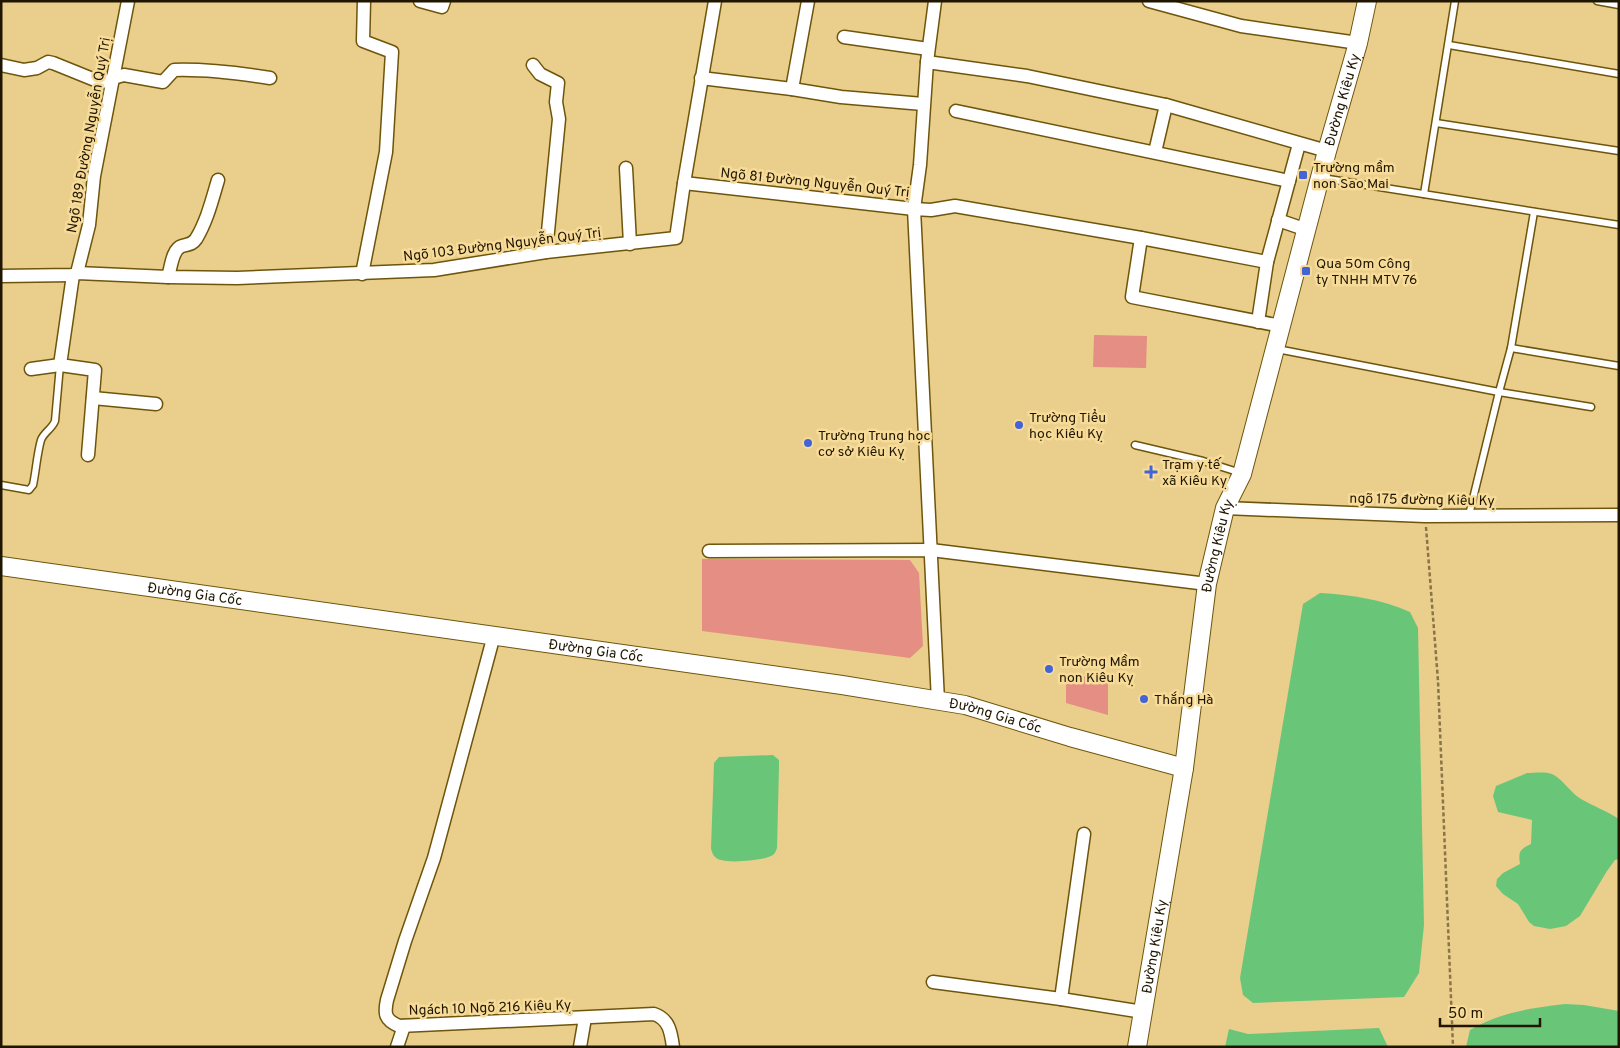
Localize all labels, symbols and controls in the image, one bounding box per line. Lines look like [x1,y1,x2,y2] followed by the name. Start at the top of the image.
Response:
[63,36,115,234] street label: Ngõ 189 Đường Nguyễn Quý Trị
[1322,52,1365,148] street label: Đường Kiêu Kỵ
[1313,160,1395,193] place label: Trường mầm non Sao Mai
[719,164,910,202] street label: Ngõ 81 Đường Nguyễn Quý Trị
[1297,169,1309,181] marker: Trường mầm non Sao Mai
[402,224,602,266] street label: Ngõ 103 Đường Nguyễn Quý Trị
[1316,256,1417,289] place label: Qua 50m Công ty TNHH MTV 76
[1300,265,1312,277] marker: Qua 50m Công ty TNHH MTV 76
[1029,409,1106,443] place label: Trường Tiểu học Kiêu Kỵ
[1013,419,1025,431] marker: Trường Tiểu học Kiêu Kỵ
[818,428,931,461] place label: Trường Trung học cơ sở Kiêu Kỵ
[802,437,814,449] marker: Trường Trung học cơ sở Kiêu Kỵ
[1162,457,1227,490] place label: Trạm y tế xã Kiêu Kỵ
[1144,465,1158,479] marker: Trạm y tế xã Kiêu Kỵ
[1349,491,1495,510] street label: ngõ 175 đường Kiêu Kỵ
[1199,497,1238,593] street label: Đường Kiêu Kỵ
[146,580,243,610] street label: Đường Gia Cốc
[547,637,644,667] street label: Đường Gia Cốc
[1059,654,1140,687] place label: Trường Mầm non Kiêu Kỵ
[1043,663,1055,675] marker: Trường Mầm non Kiêu Kỵ
[1154,691,1213,709] place label: Thắng Hà
[1138,693,1150,705] marker: Thắng Hà
[948,696,1043,738] street label: Đường Gia Cốc
[1139,898,1172,995] street label: Đường Kiêu Kỵ
[1440,996,1540,1028] scale bar
[408,997,572,1020] street label: Ngách 10 Ngõ 216 Kiêu Kỵ
[1448,1005,1483,1024] text: 50 m

